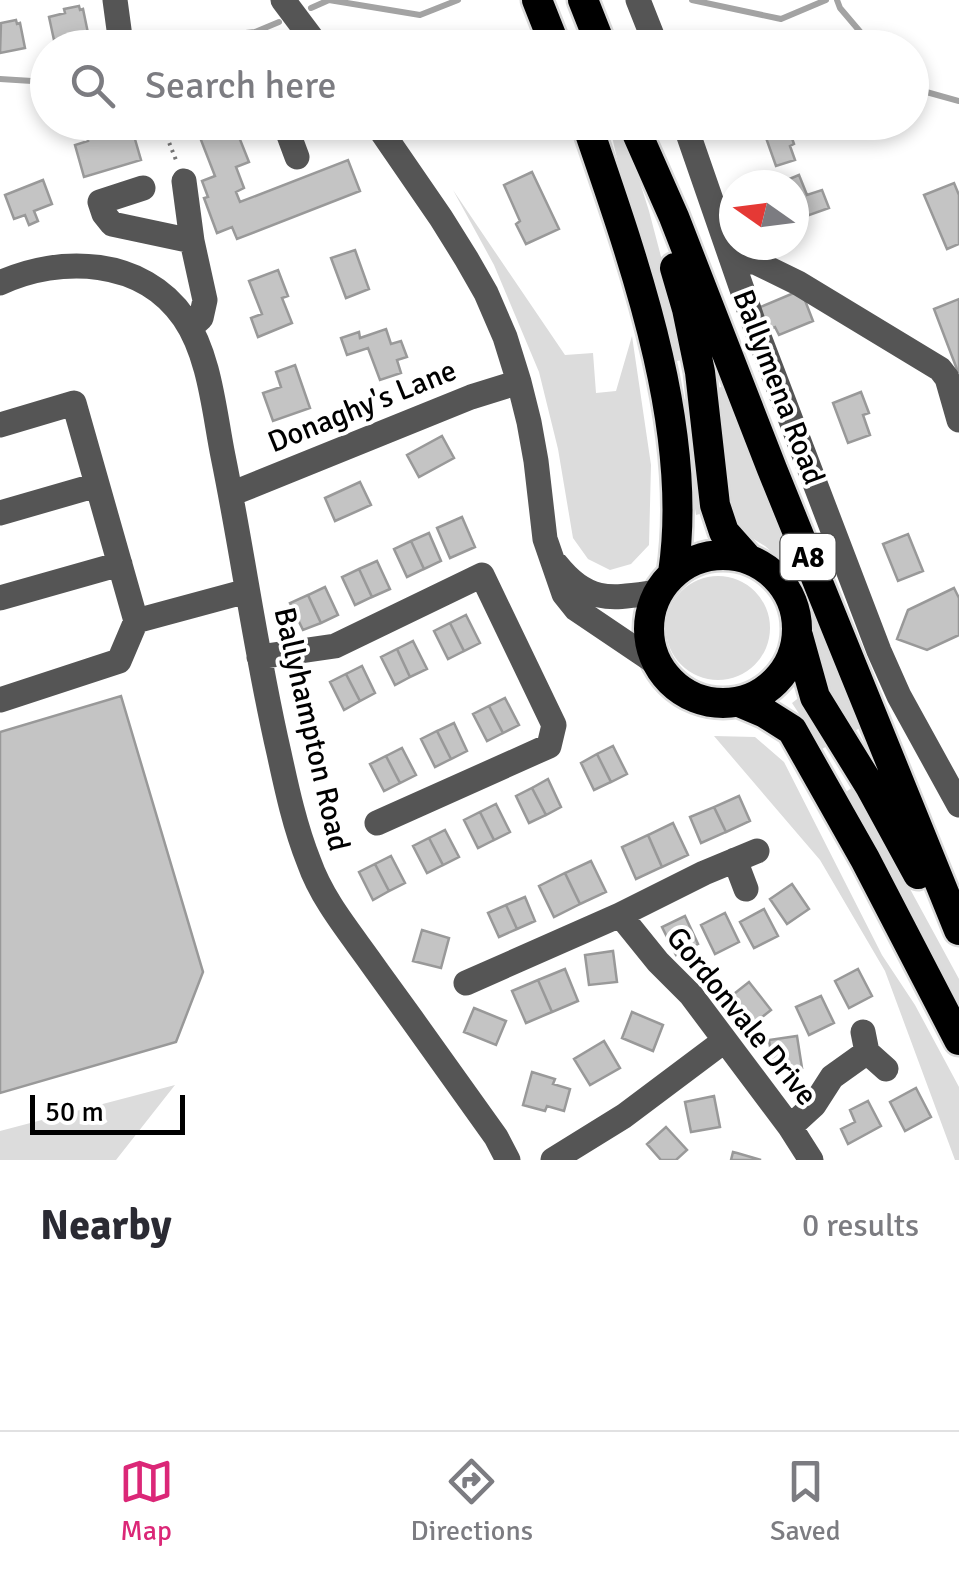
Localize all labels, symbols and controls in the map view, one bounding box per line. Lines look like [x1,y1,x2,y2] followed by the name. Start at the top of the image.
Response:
[30,30,929,140] search box
[65,58,120,113] icon: search
[145,62,337,109] text: Search here
[719,170,809,260] north arrow
[724,285,833,490] street label: Ballymena Road
[263,352,462,461] street label: Donaghy's Lane
[780,534,836,580] road number: A8
[266,604,358,854] street label: Ballyhampton Road
[658,920,825,1113] street label: Gordonvale Drive
[30,1090,185,1134] scale bar
[45,1095,104,1129] text: 50 m
[40,1200,172,1251] text: Nearby
[802,1206,919,1245] text: 0 results
[119,1454,174,1548] tab: Map
[411,1454,533,1548] tab: Directions
[770,1454,840,1548] tab: Saved

